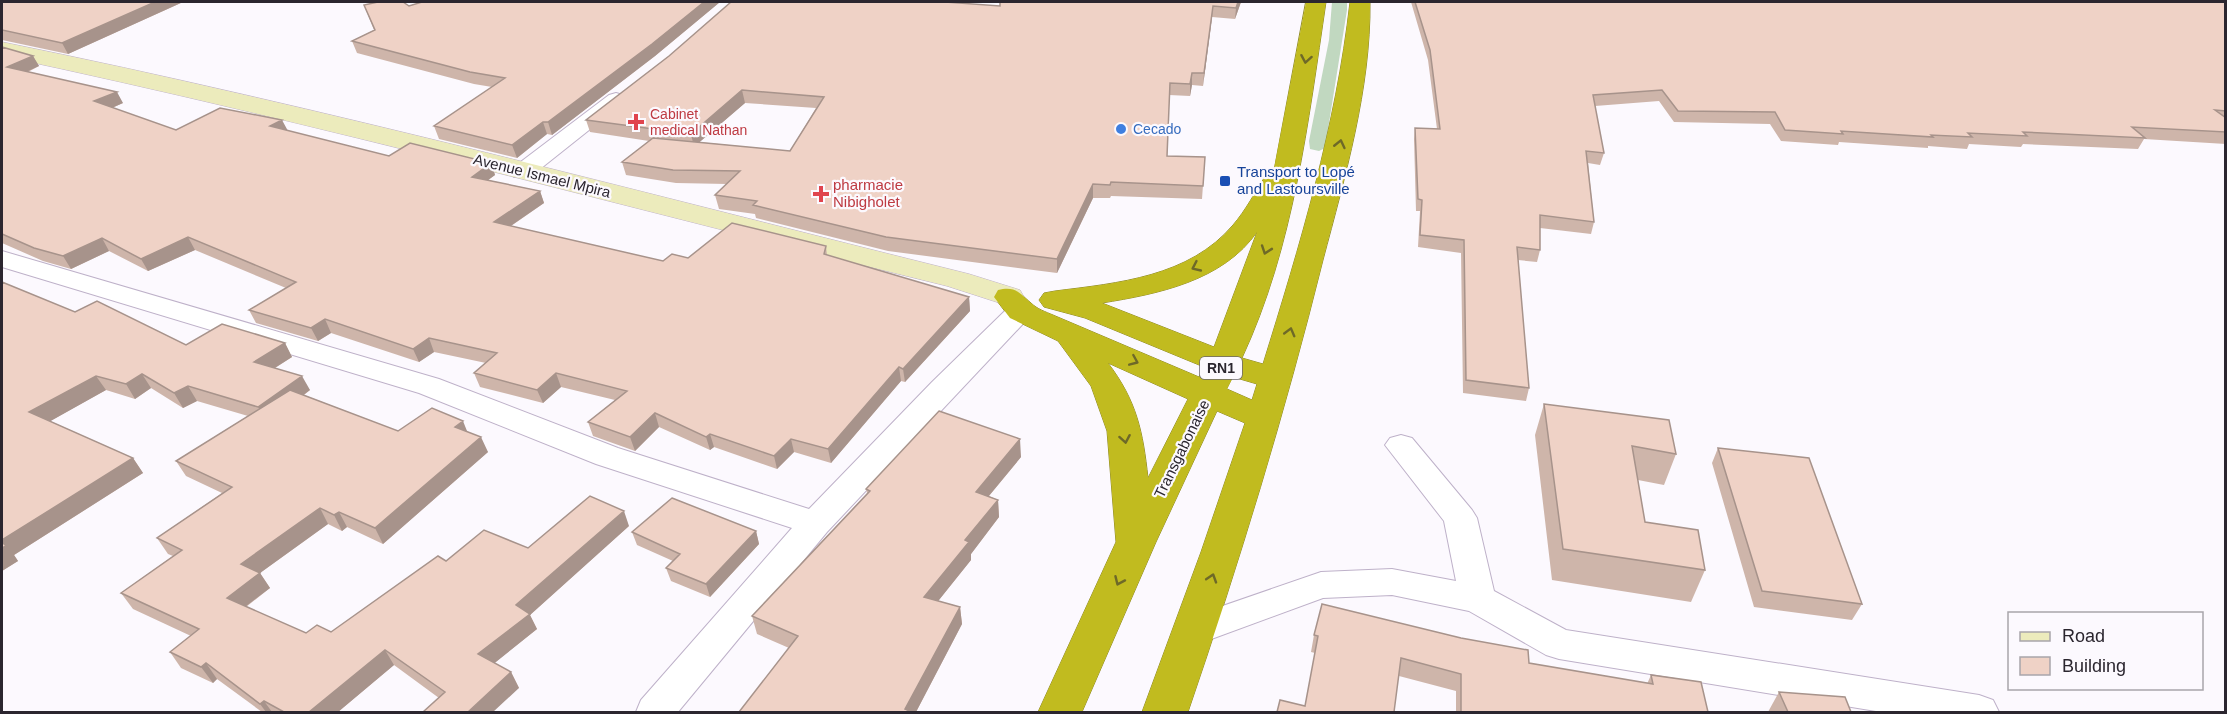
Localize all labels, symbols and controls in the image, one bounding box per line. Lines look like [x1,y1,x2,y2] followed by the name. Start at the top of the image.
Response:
[1300,54,1313,64] one-way arrow
[650,106,747,138] place label: Cabinet medical Nathan
[627,113,645,131] marker: Cabinet medical Nathan
[1133,121,1181,137] place label: Cecado
[1114,122,1128,136] marker: Cecado
[1333,139,1346,149] one-way arrow
[472,150,613,201] street label: Avenue Ismael Mpira
[1237,163,1355,197] place label: Transport to Lopé and Lastoursville
[1218,174,1232,188] marker: Transport to Lopé and Lastoursville
[833,176,903,210] place label: pharmacie Nibigholet
[814,187,828,201] marker: pharmacie Nibigholet
[1261,244,1274,255] one-way arrow
[1191,259,1202,271] one-way arrow
[1282,327,1295,337] one-way arrow
[1128,354,1139,366] one-way arrow
[1200,357,1242,379] road number: RN1
[1150,397,1213,501] street label: Transgabonaise
[1119,434,1131,443] one-way arrow
[1205,573,1217,584] one-way arrow
[1114,575,1126,586] one-way arrow
[2008,612,2203,690] legend
[2062,626,2105,646] text: Road
[2062,656,2126,676] text: Building

